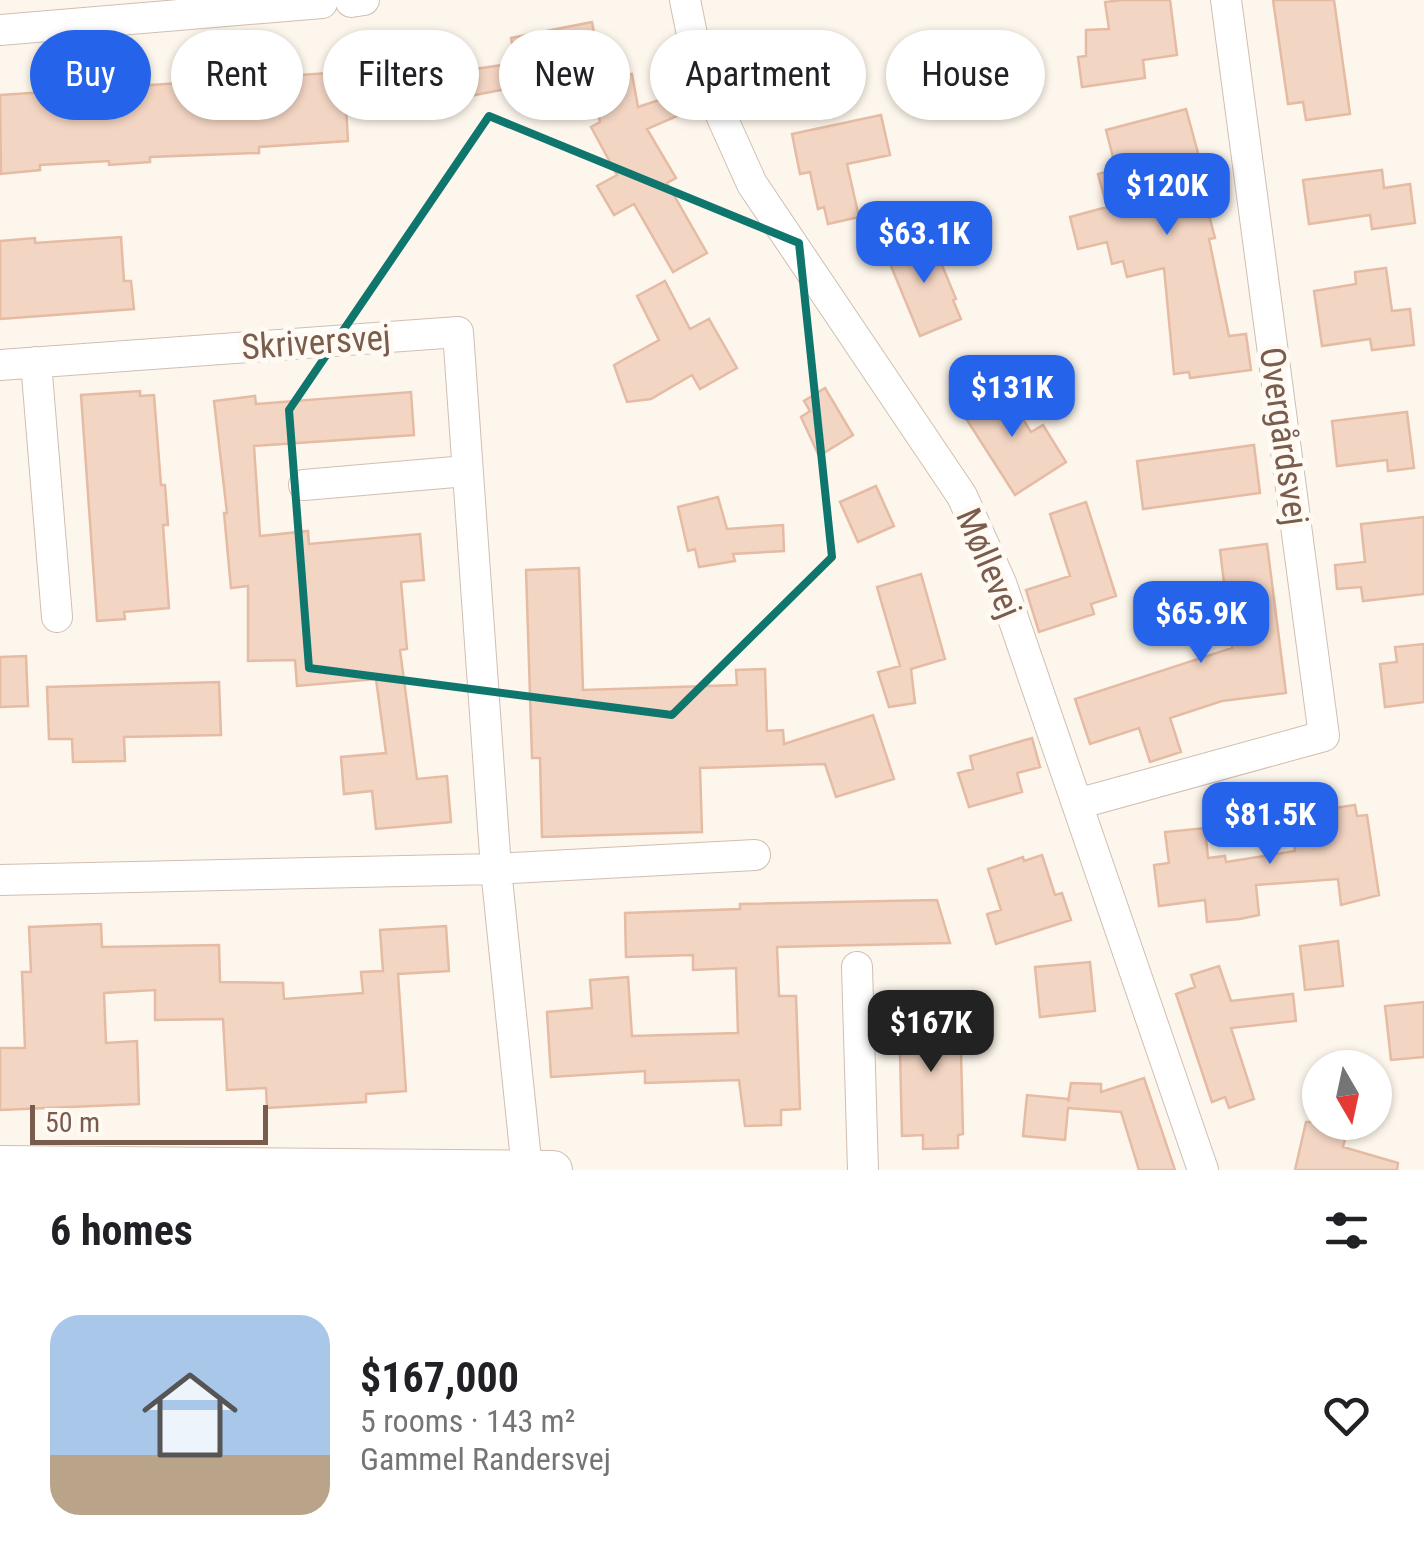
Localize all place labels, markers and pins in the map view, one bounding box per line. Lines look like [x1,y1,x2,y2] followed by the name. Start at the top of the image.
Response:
[1097,153,1237,238] pin: $120K
[843,201,1005,286] pin: $63.1K
[942,355,1082,440] pin: $131K
[1120,581,1282,666] pin: $65.9K
[1189,782,1351,867] pin: $81.5K
[861,990,1001,1075] pin: $167K

